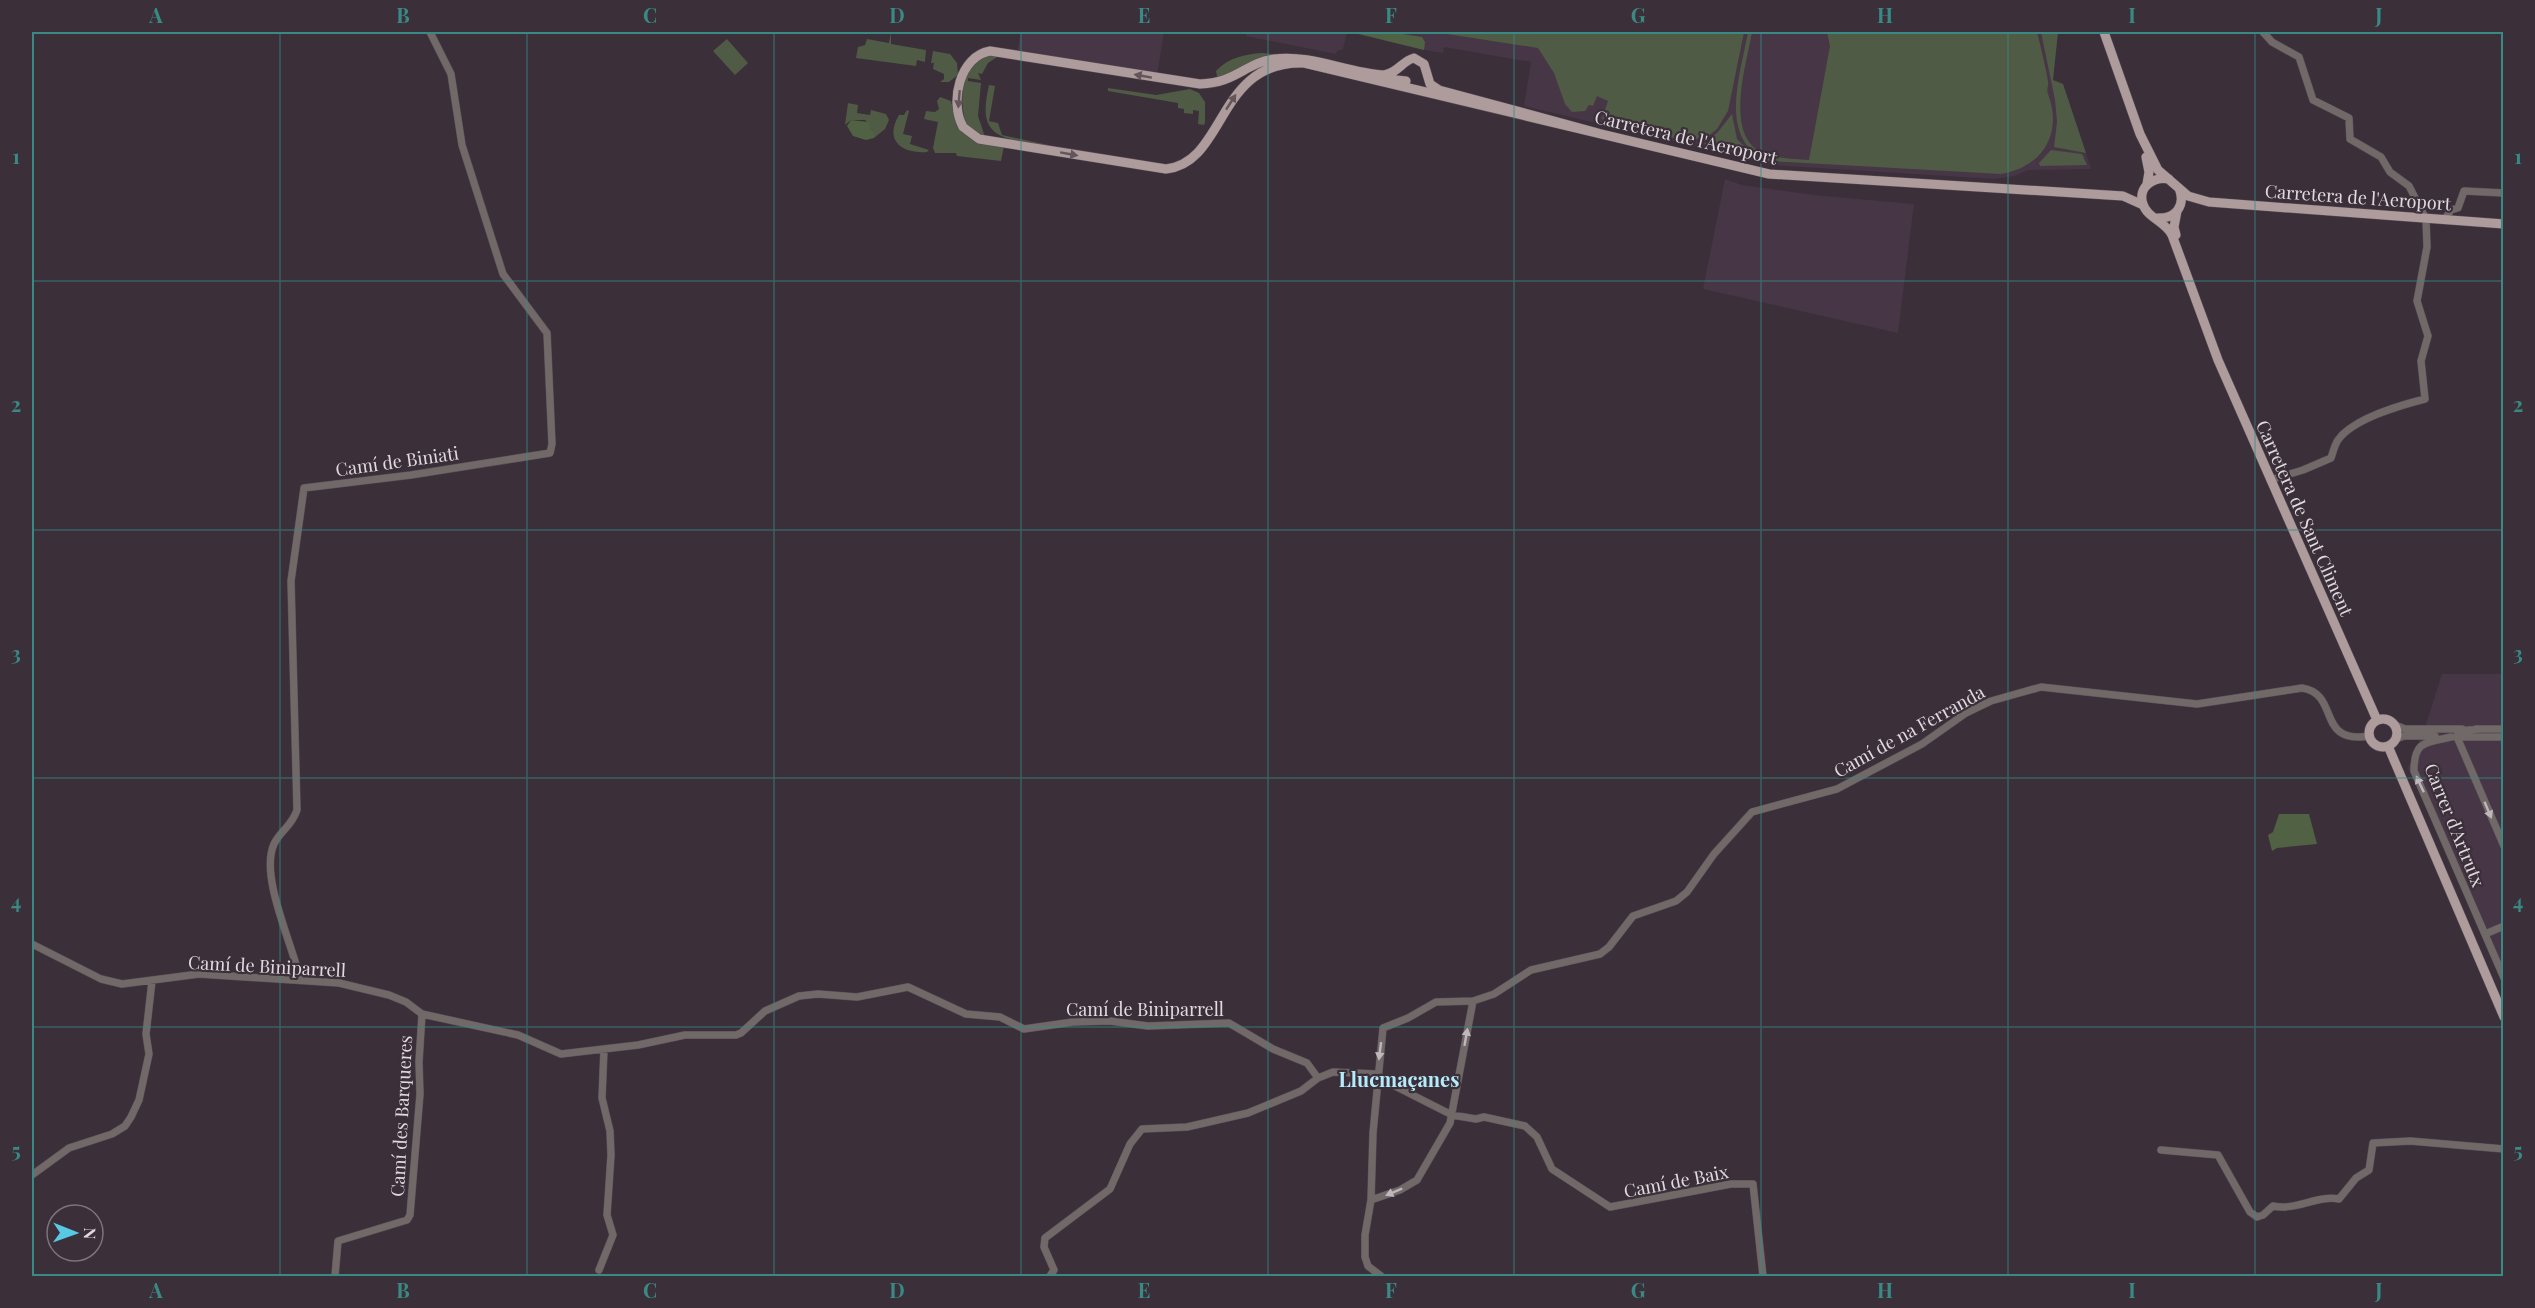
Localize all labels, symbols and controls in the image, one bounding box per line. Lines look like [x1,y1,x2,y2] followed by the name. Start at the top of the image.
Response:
[148,1,163,28] text: A
[396,1,410,28] text: B
[643,1,657,28] text: C
[889,1,905,28] text: D
[1138,1,1150,28] text: E
[1385,1,1397,28] text: F
[1631,1,1646,28] text: G
[1877,1,1893,28] text: H
[2128,1,2136,28] text: I
[2374,1,2383,28] text: J
[1133,71,1152,80] one-way arrow
[954,90,964,109] one-way arrow
[1226,94,1237,110] one-way arrow
[1592,104,1780,170] street label: Carretera de l'Aeroport
[12,142,20,169] text: 1
[2514,142,2522,169] text: 1
[1060,150,1079,159] one-way arrow
[2264,179,2453,216] street label: Carretera de l'Aeroport
[11,390,21,417] text: 2
[2513,390,2523,417] text: 2
[2251,416,2359,620] street label: Carretera de Sant Climent
[334,440,460,482] street label: Camí de Biniati
[11,639,21,666] text: 3
[2513,639,2523,666] text: 3
[1829,679,1989,783] street label: Camí de na Ferranda
[2419,760,2491,891] street label: Carrer d'Artrutx
[2415,776,2424,793] one-way arrow
[2483,802,2493,820] one-way arrow
[11,887,21,914] text: 4
[2513,887,2523,914] text: 4
[187,950,347,982] street label: Camí de Biniparrell
[1066,997,1224,1021] street label: Camí de Biniparrell
[1462,1028,1471,1047] one-way arrow
[385,1035,417,1197] street label: Camí des Barqueres
[1375,1042,1385,1061] one-way arrow
[1339,1065,1459,1092] district label: Llucmaçanes
[11,1136,21,1163] text: 5
[2513,1136,2523,1163] text: 5
[1622,1159,1731,1203] street label: Camí de Baix
[1385,1187,1403,1197] one-way arrow
[45,1203,105,1263] north arrow
[80,1227,101,1240] text: N
[148,1276,163,1303] text: A
[396,1276,410,1303] text: B
[643,1276,657,1303] text: C
[889,1276,905,1303] text: D
[1138,1276,1150,1303] text: E
[1385,1276,1397,1303] text: F
[1631,1276,1646,1303] text: G
[1877,1276,1893,1303] text: H
[2128,1276,2136,1303] text: I
[2374,1276,2383,1303] text: J

